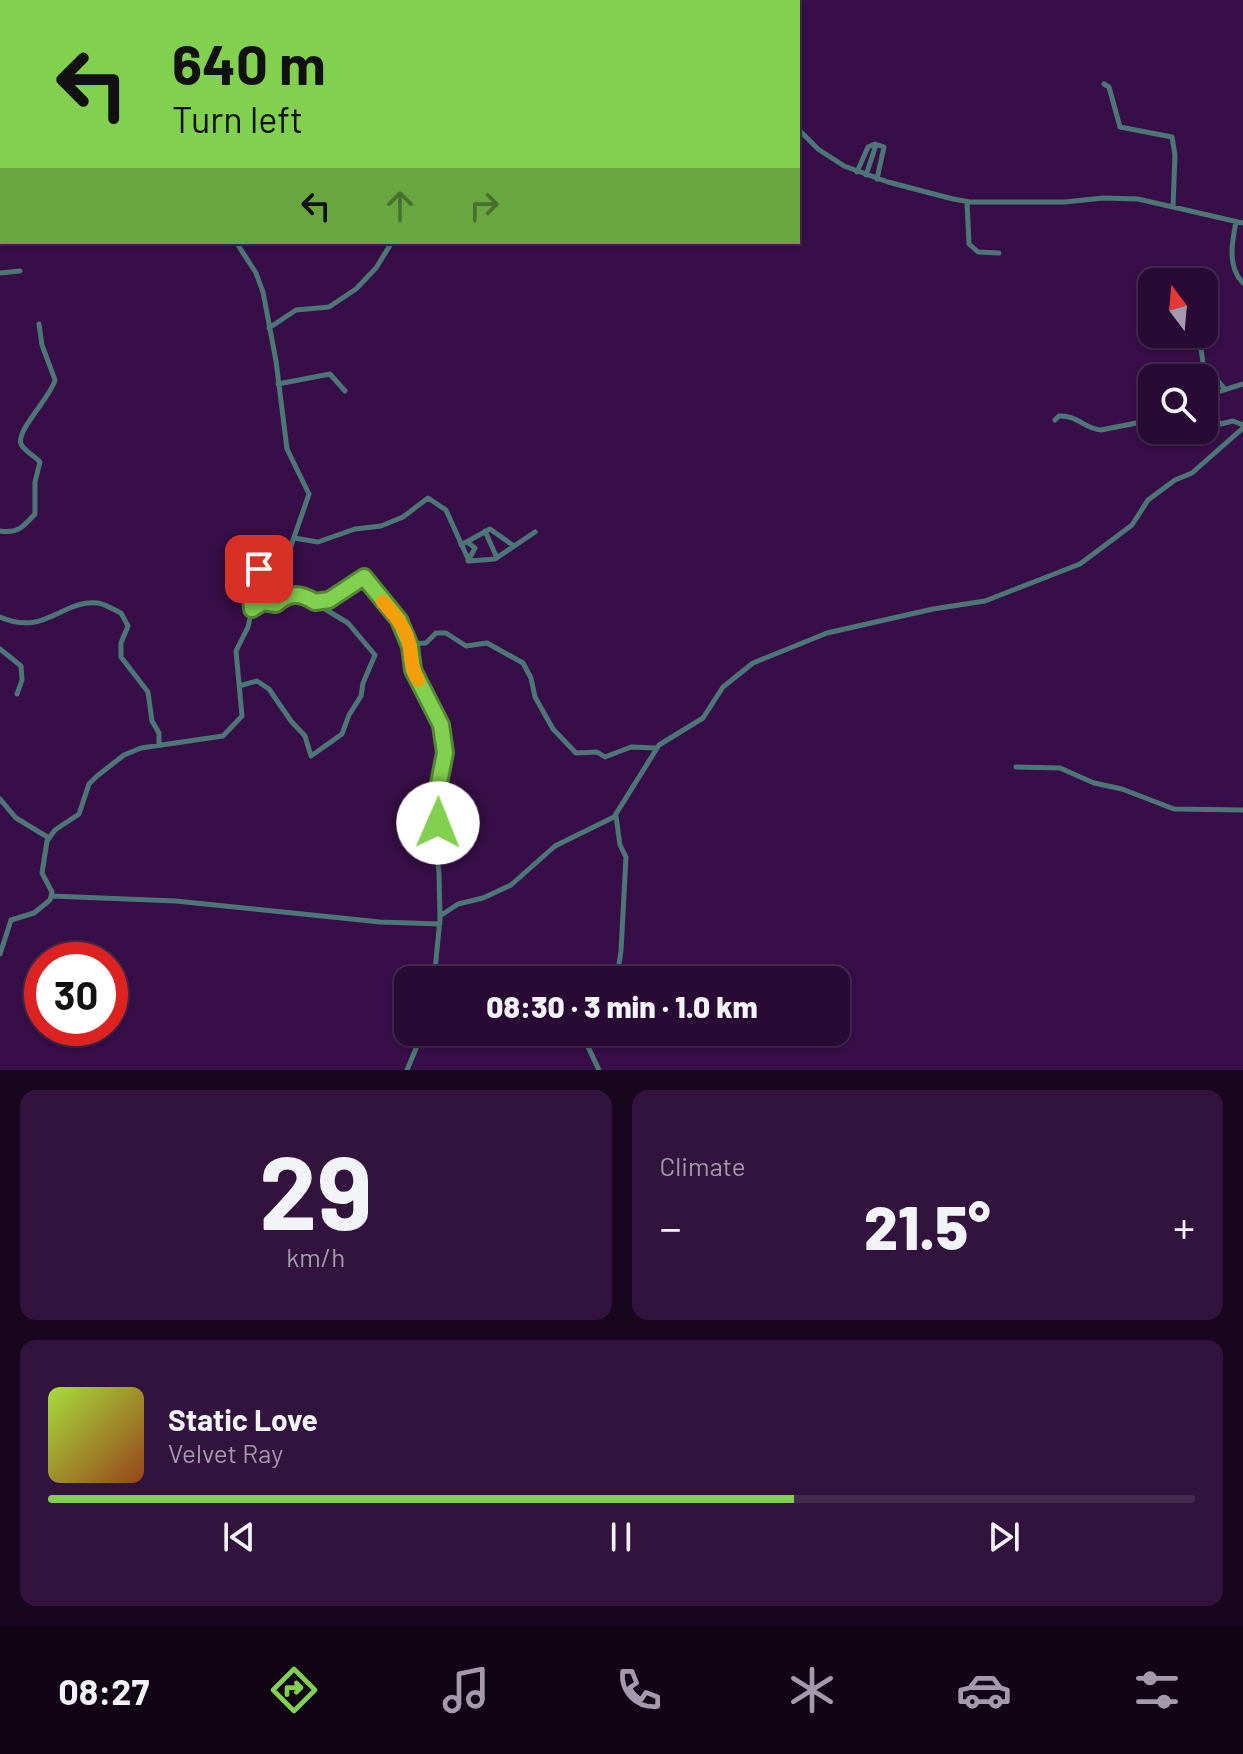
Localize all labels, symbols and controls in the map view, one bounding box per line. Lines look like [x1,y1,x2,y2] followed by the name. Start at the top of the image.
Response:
[172,29,326,96] text: 640 m
[40,32,144,136] icon: left
[172,97,303,140] text: Turn left
[294,184,338,228] icon: left
[378,184,422,228] icon: ahead
[462,184,506,228] icon: right
[1138,268,1218,348] north arrow
[1138,268,1218,444] map controls
[1138,364,1218,444] button: search
[225,535,293,603] pin
[237,547,281,591] icon: arrive
[396,781,480,865] position arrow
[24,942,128,1046] speed limit sign: 30
[486,988,758,1024] text: 08:30 · 3 min · 1.0 km
[259,1126,372,1251] text: 29
[660,1150,746,1181] text: Climate
[864,1190,990,1262] text: 21.5°
[660,1200,682,1253] text: −
[1173,1200,1195,1253] text: +
[286,1241,345,1272] text: km/h
[168,1401,318,1437] text: Static Love
[168,1437,283,1468] text: Velvet Ray
[217,1515,261,1559] icon: previous
[599,1515,643,1559] icon: pause
[982,1515,1026,1559] icon: next
[266,1662,322,1718] icon: directions
[438,1662,494,1718] icon: music
[611,1662,667,1718] icon: phone
[784,1662,840,1718] icon: climate
[956,1662,1012,1718] icon: car
[1129,1662,1185,1718] icon: filters
[58,1669,149,1712] text: 08:27

